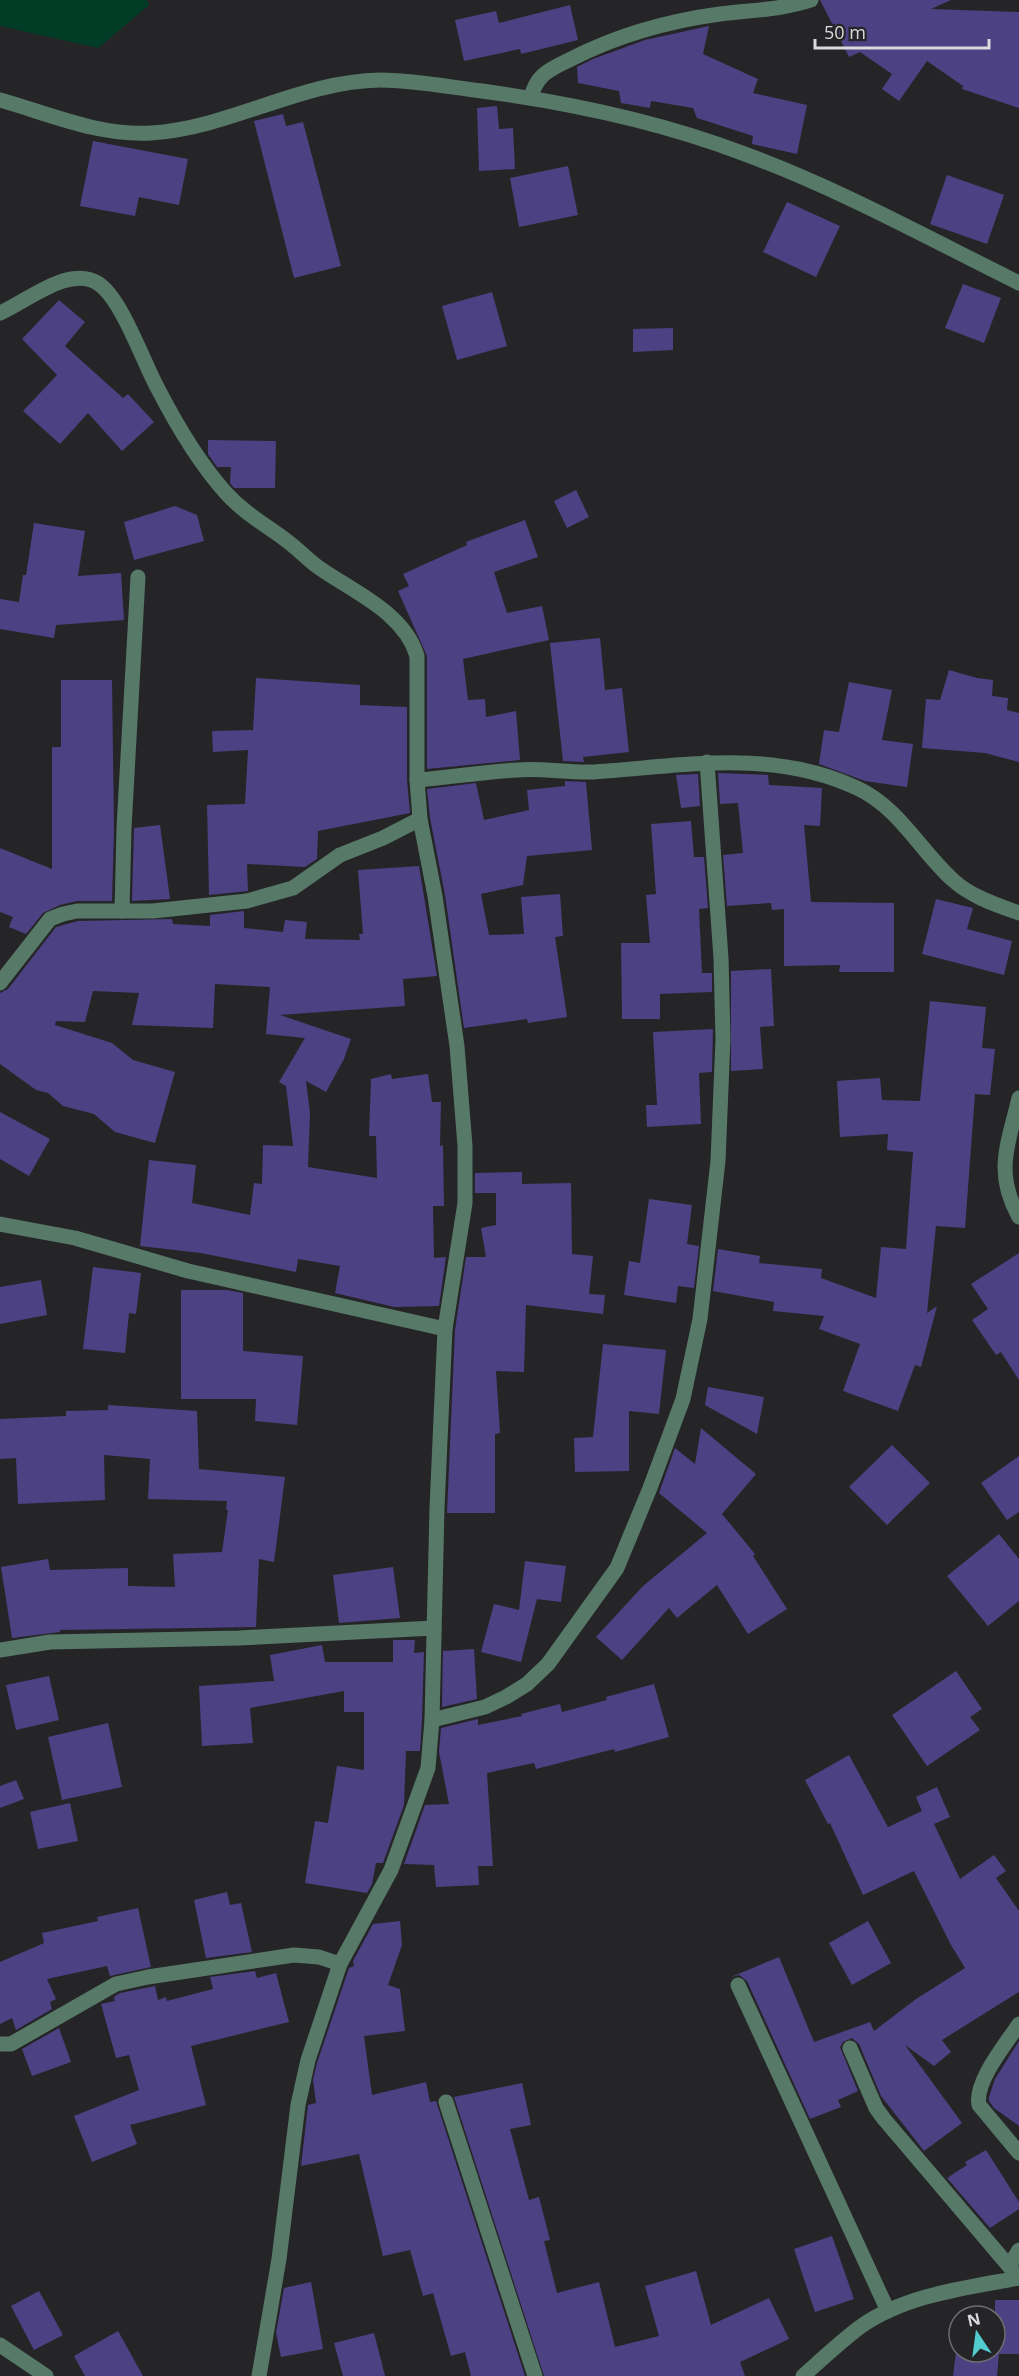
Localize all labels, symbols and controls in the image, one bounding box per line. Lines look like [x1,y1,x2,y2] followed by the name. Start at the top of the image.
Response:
[815,12,989,50] scale bar
[824,20,866,44] text: 50 m
[947,2304,1007,2364] north arrow
[965,2307,982,2332] text: N

